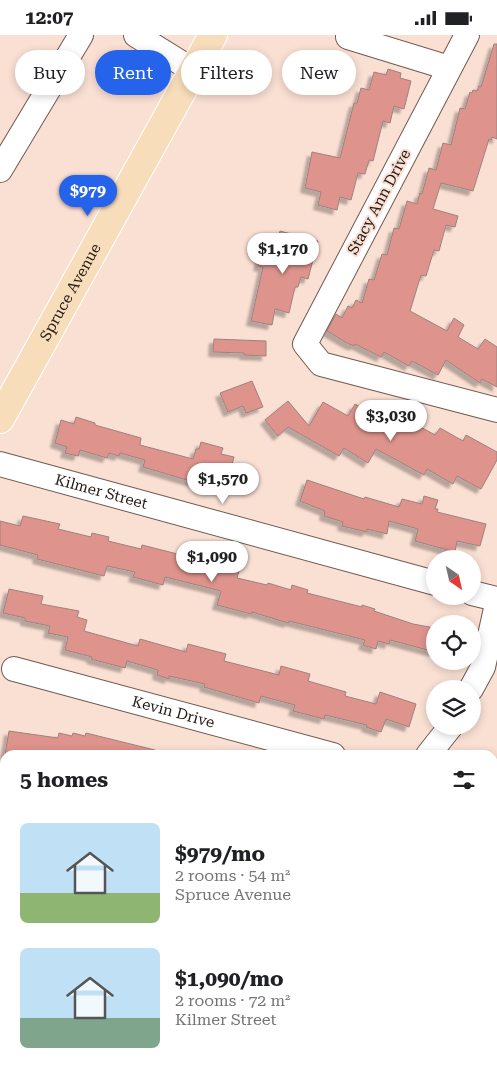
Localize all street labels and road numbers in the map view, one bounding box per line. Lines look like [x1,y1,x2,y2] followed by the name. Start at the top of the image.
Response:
[344,146,414,258] street label: Stacy Ann Drive
[36,240,105,344] street label: Spruce Avenue
[53,470,150,513] street label: Kilmer Street
[130,692,217,732] street label: Kevin Drive

